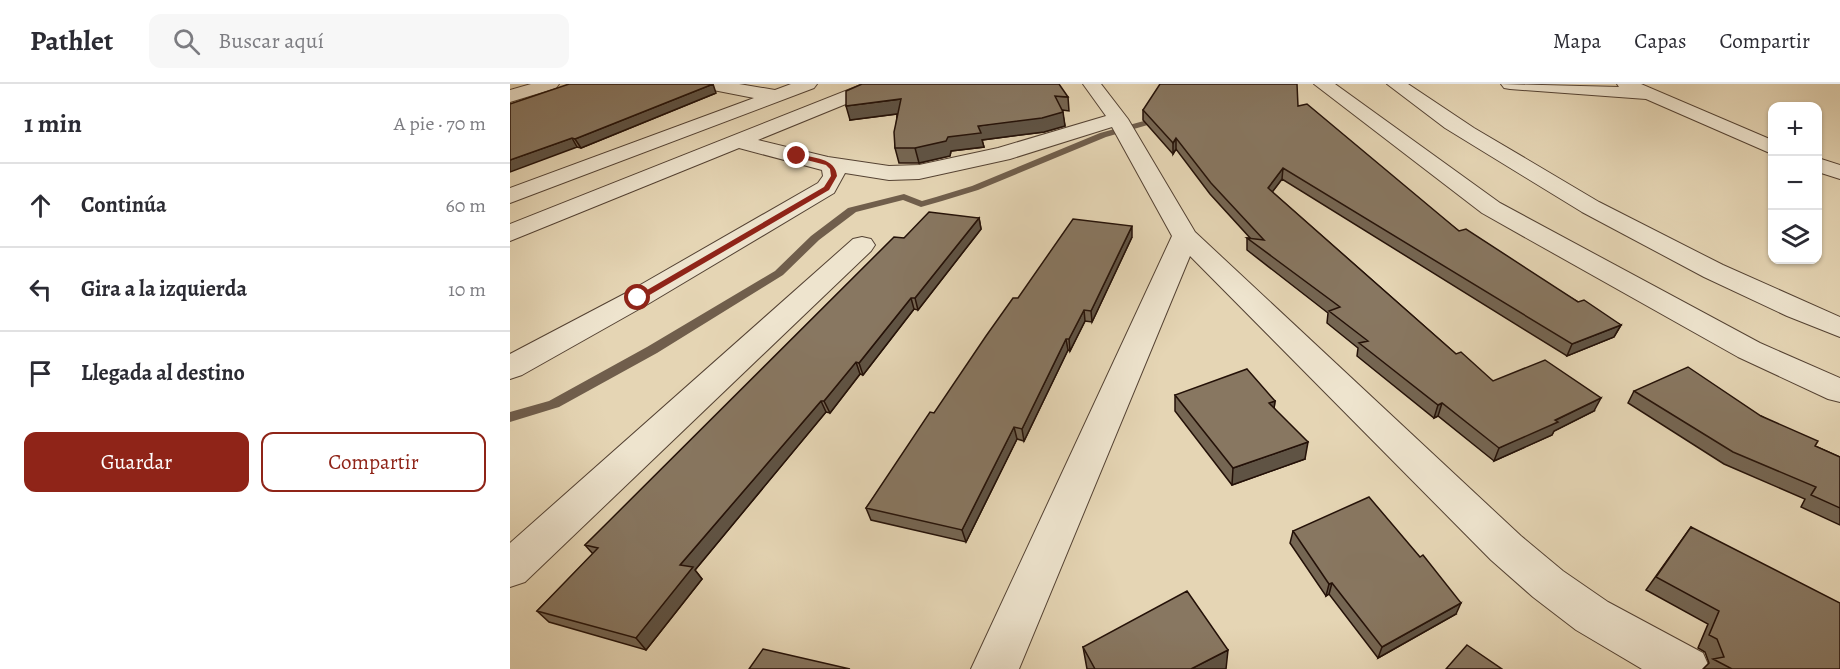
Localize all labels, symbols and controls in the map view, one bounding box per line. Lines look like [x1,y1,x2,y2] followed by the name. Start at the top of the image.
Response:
[149,14,569,68] search box
[30,22,113,60] text: Pathlet
[170,25,203,58] icon: search
[218,26,324,56] text: Buscar aquí
[1553,27,1601,55] text: Mapa
[1634,27,1687,55] text: Capas
[1720,27,1810,55] text: Compartir
[1768,102,1822,264] map controls
[1768,102,1822,156] button: +
[24,106,82,141] text: 1 min
[394,110,486,137] text: A pie · 70 m
[783,142,809,168] route end
[1768,156,1822,210] button: −
[24,189,57,222] icon: ahead
[81,190,167,220] text: Continúa
[446,192,486,219] text: 60 m
[1768,210,1822,264] button: layers
[24,273,57,306] icon: left
[81,274,247,304] text: Gira a la izquierda
[448,276,486,303] text: 10 m
[624,284,650,310] route start
[24,357,57,390] icon: arrive
[81,358,245,388] text: Llegada al destino
[24,432,249,492] button: Guardar
[261,432,486,492] button: Compartir

